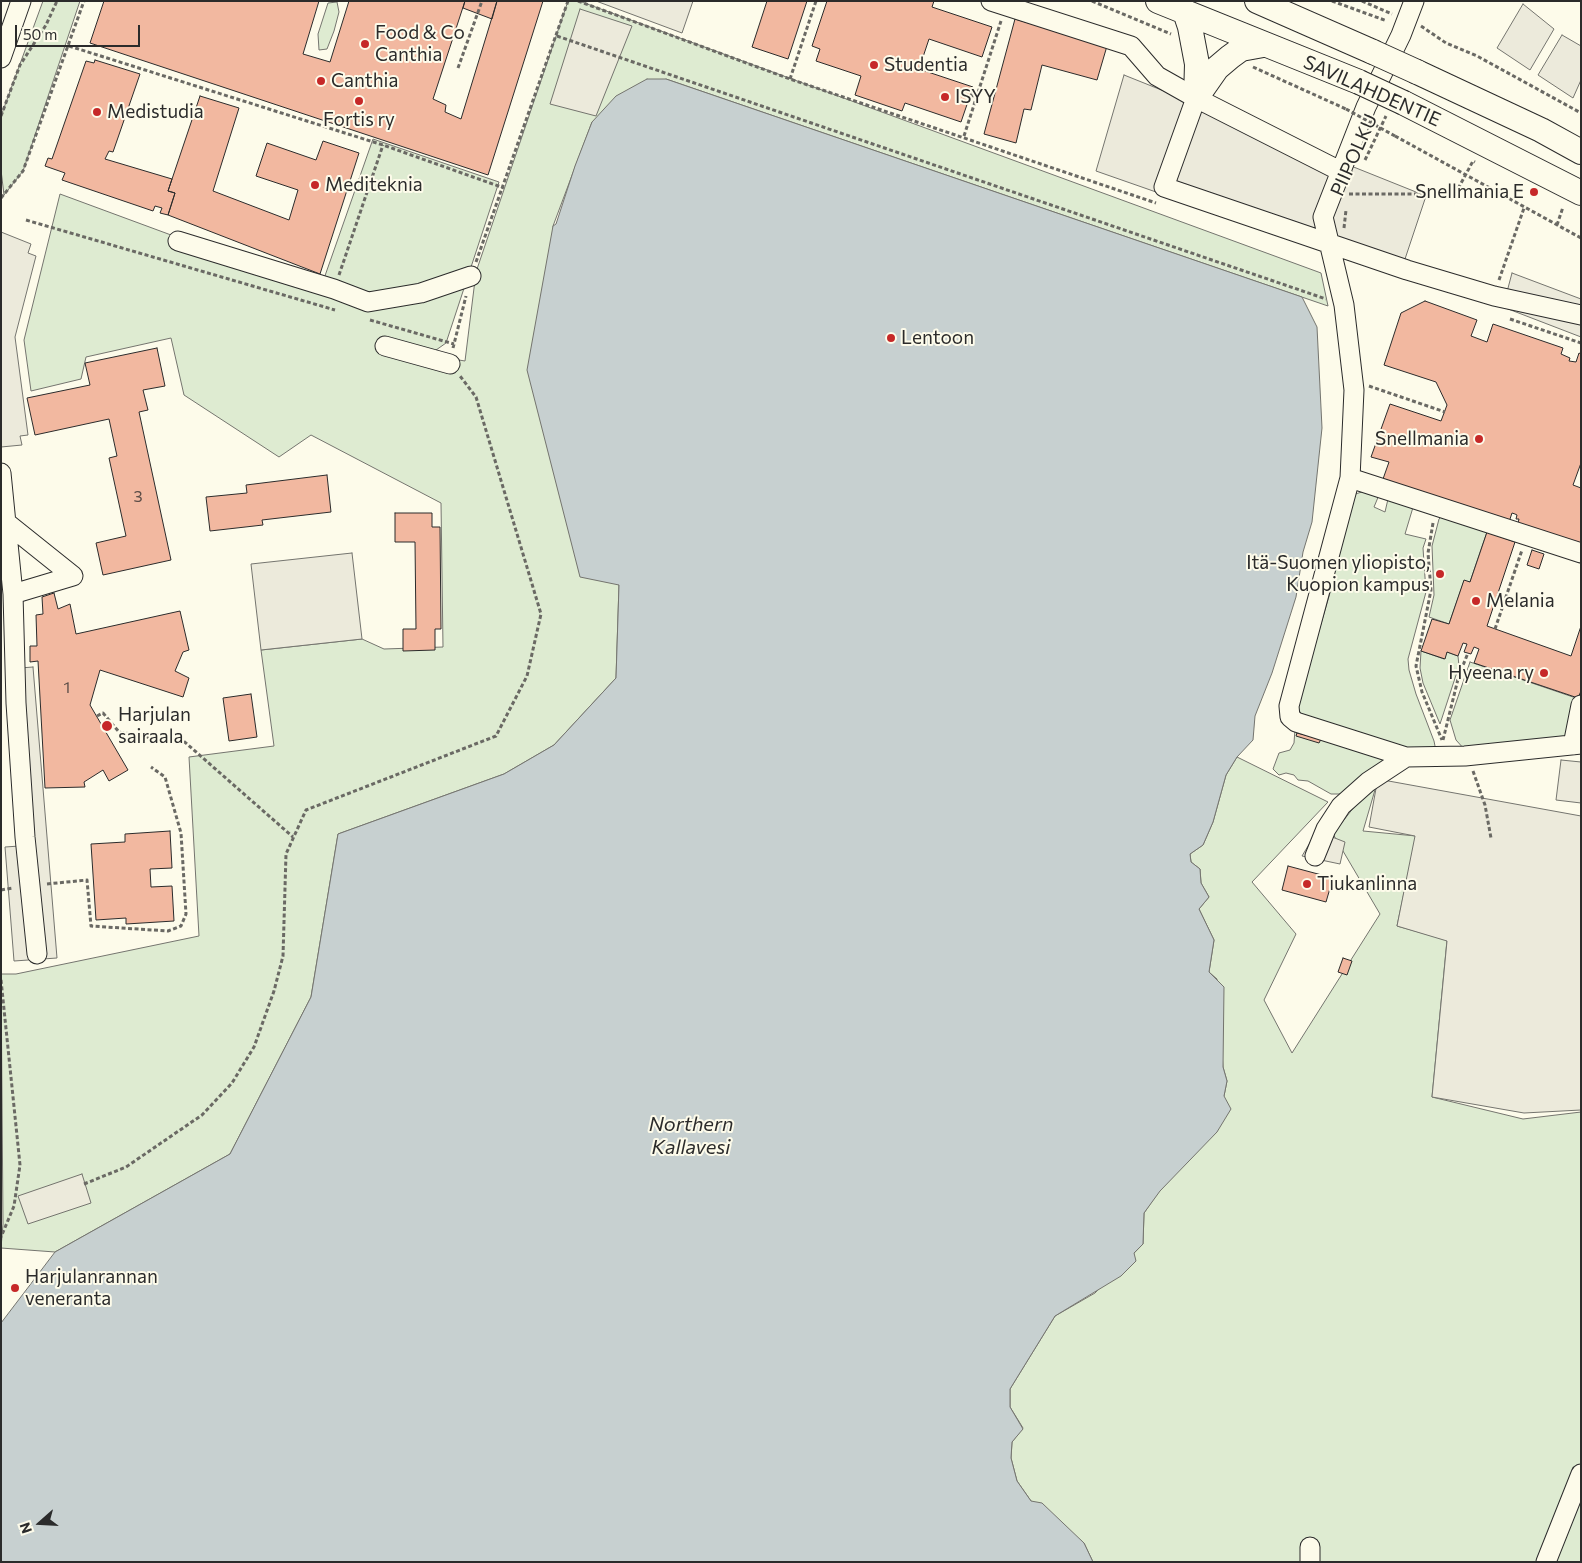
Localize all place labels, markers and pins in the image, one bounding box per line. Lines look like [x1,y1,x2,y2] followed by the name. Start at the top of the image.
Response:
[375,22,465,66] place label: Food & Co Canthia
[359,38,371,50] marker: Food & Co Canthia
[884,54,968,76] place label: Studentia
[868,59,880,71] marker: Studentia
[331,70,398,92] place label: Canthia
[315,75,327,87] marker: Canthia
[955,86,996,108] place label: ISYY
[939,91,951,103] marker: ISYY
[353,95,365,107] marker: Fortis ry
[107,101,204,123] place label: Medistudia
[91,106,103,118] marker: Medistudia
[323,109,395,131] place label: Fortis ry
[325,174,423,196] place label: Mediteknia
[309,179,321,191] marker: Mediteknia
[1415,181,1524,203] place label: Snellmania E
[1528,186,1540,198] marker: Snellmania E
[901,327,974,349] place label: Lentoon
[885,332,897,344] marker: Lentoon
[1375,428,1469,450] place label: Snellmania
[1473,433,1485,445] marker: Snellmania
[1246,552,1430,596] place label: Itä-Suomen yliopisto, Kuopion kampus
[1434,568,1446,580] marker: Itä-Suomen yliopisto, Kuopion kampus
[1486,590,1555,612] place label: Melania
[1470,595,1482,607] marker: Melania
[1448,662,1534,684] place label: Hyeena ry
[1538,667,1550,679] marker: Hyeena ry
[118,704,191,748] place label: Harjulan sairaala
[100,719,114,733] marker: Harjulan sairaala
[1317,873,1417,895] place label: Tiukanlinna
[1301,878,1313,890] marker: Tiukanlinna
[25,1266,158,1310] place label: Harjulanrannan veneranta
[9,1282,21,1294] marker: Harjulanrannan veneranta

